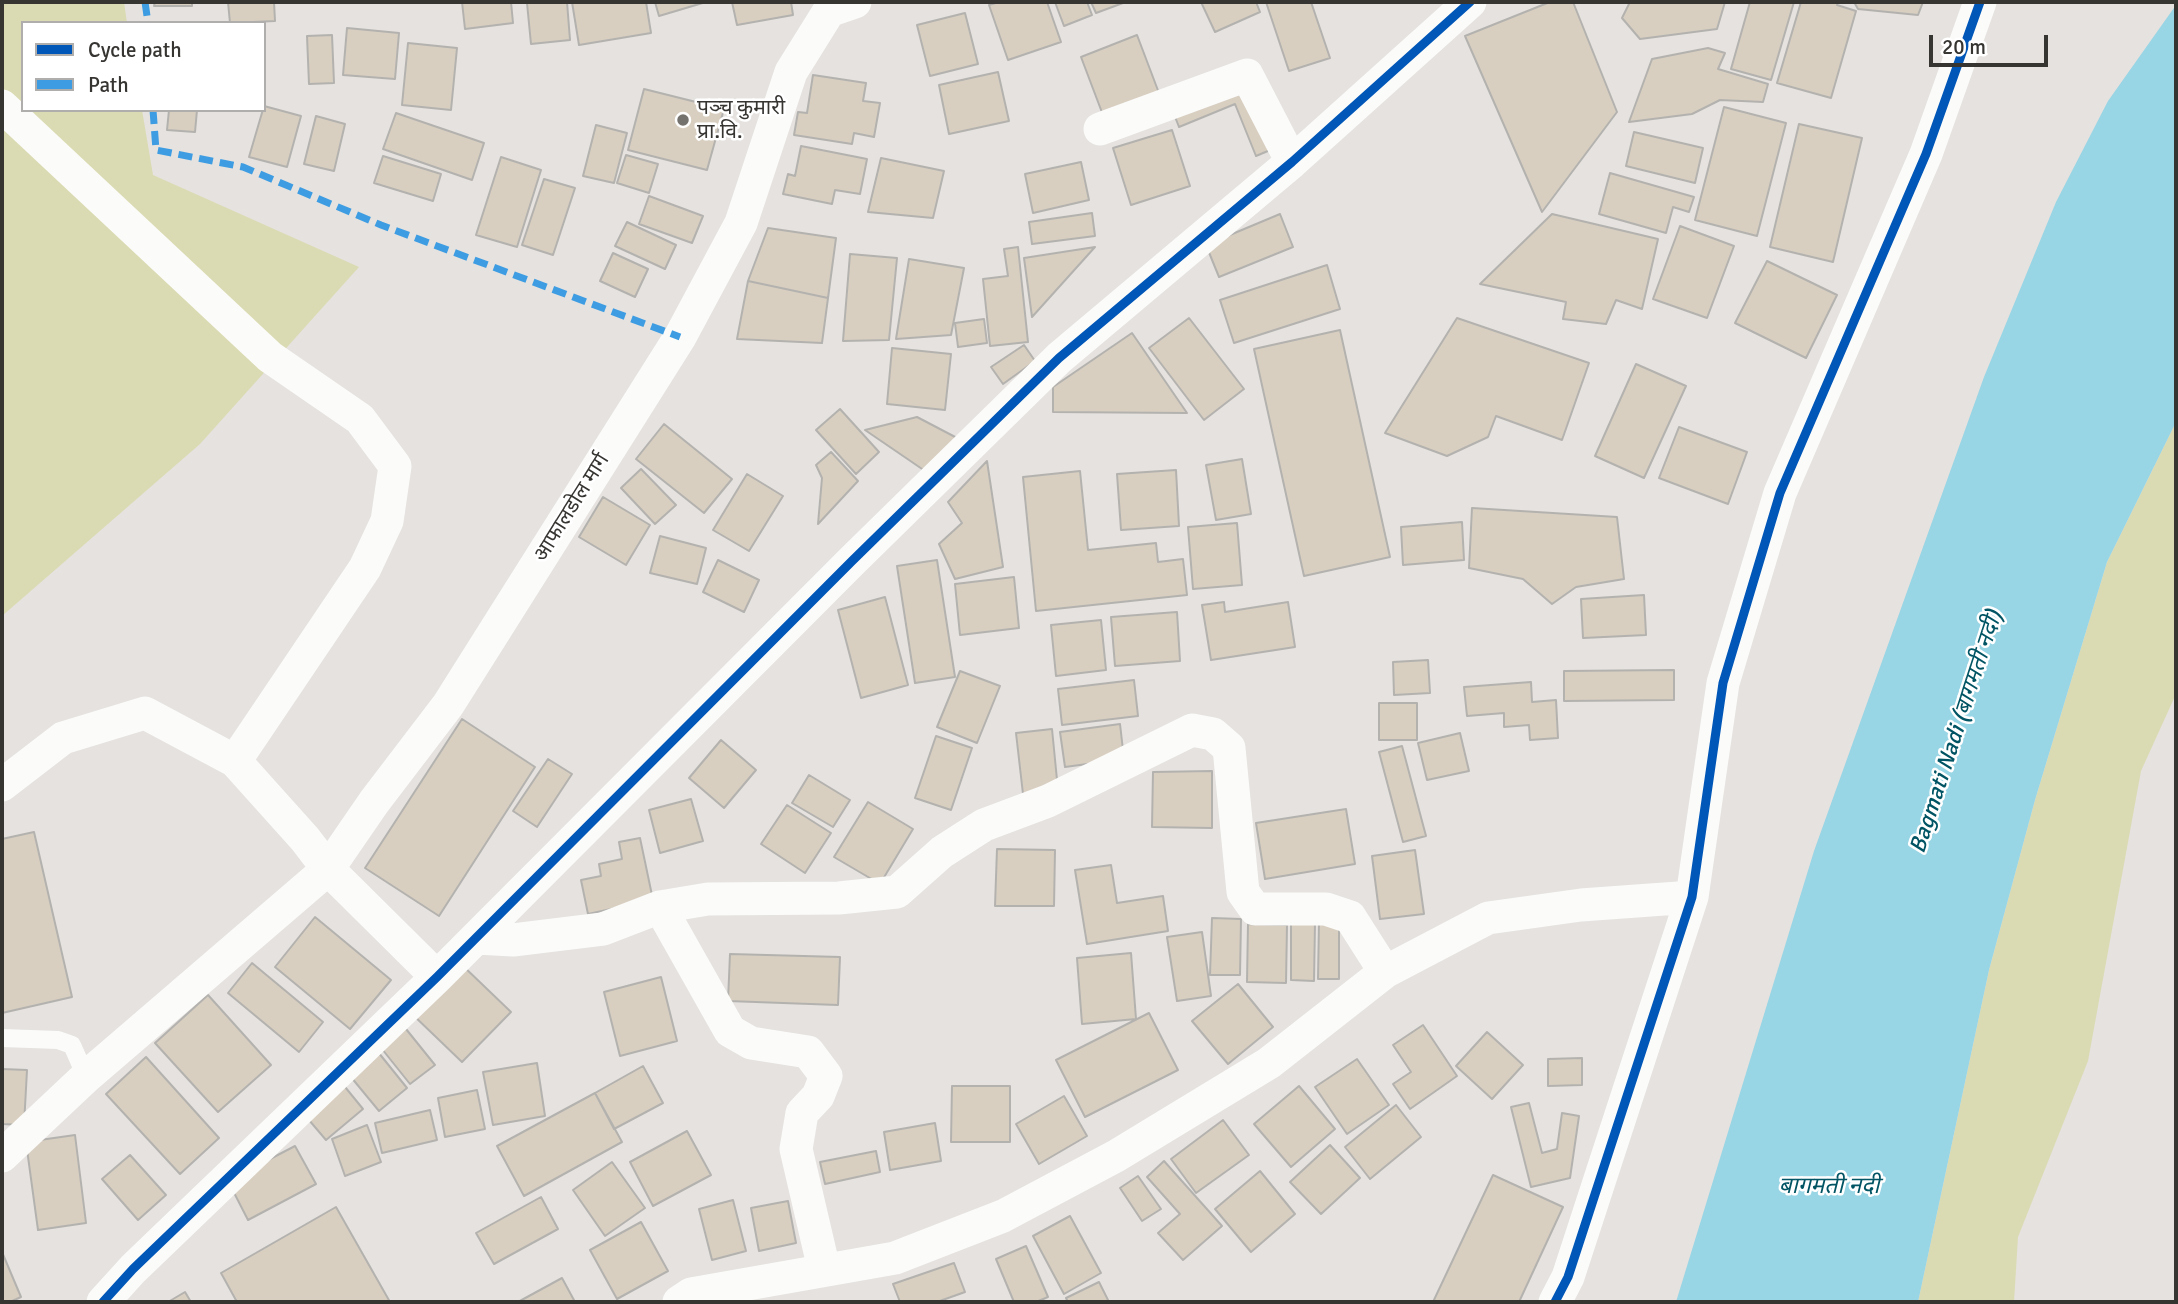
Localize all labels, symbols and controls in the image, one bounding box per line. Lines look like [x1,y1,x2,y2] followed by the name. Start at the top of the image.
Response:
[21,21,266,112] legend
[1933,21,2052,65] scale bar
[1942,34,1986,60] text: 20 m
[88,37,182,63] text: Cycle path
[88,72,129,98] text: Path
[697,95,785,145] place label: पञ्च कुमारी प्रा.वि.
[675,112,691,128] marker: पञ्च कुमारी प्रा.वि.
[529,449,615,567] street label: आफालडोल मार्ग
[1905,607,2009,857] water label: Bagmati Nadi (बागमती नदी)
[1779,1173,1879,1201] water label: बागमती नदी

